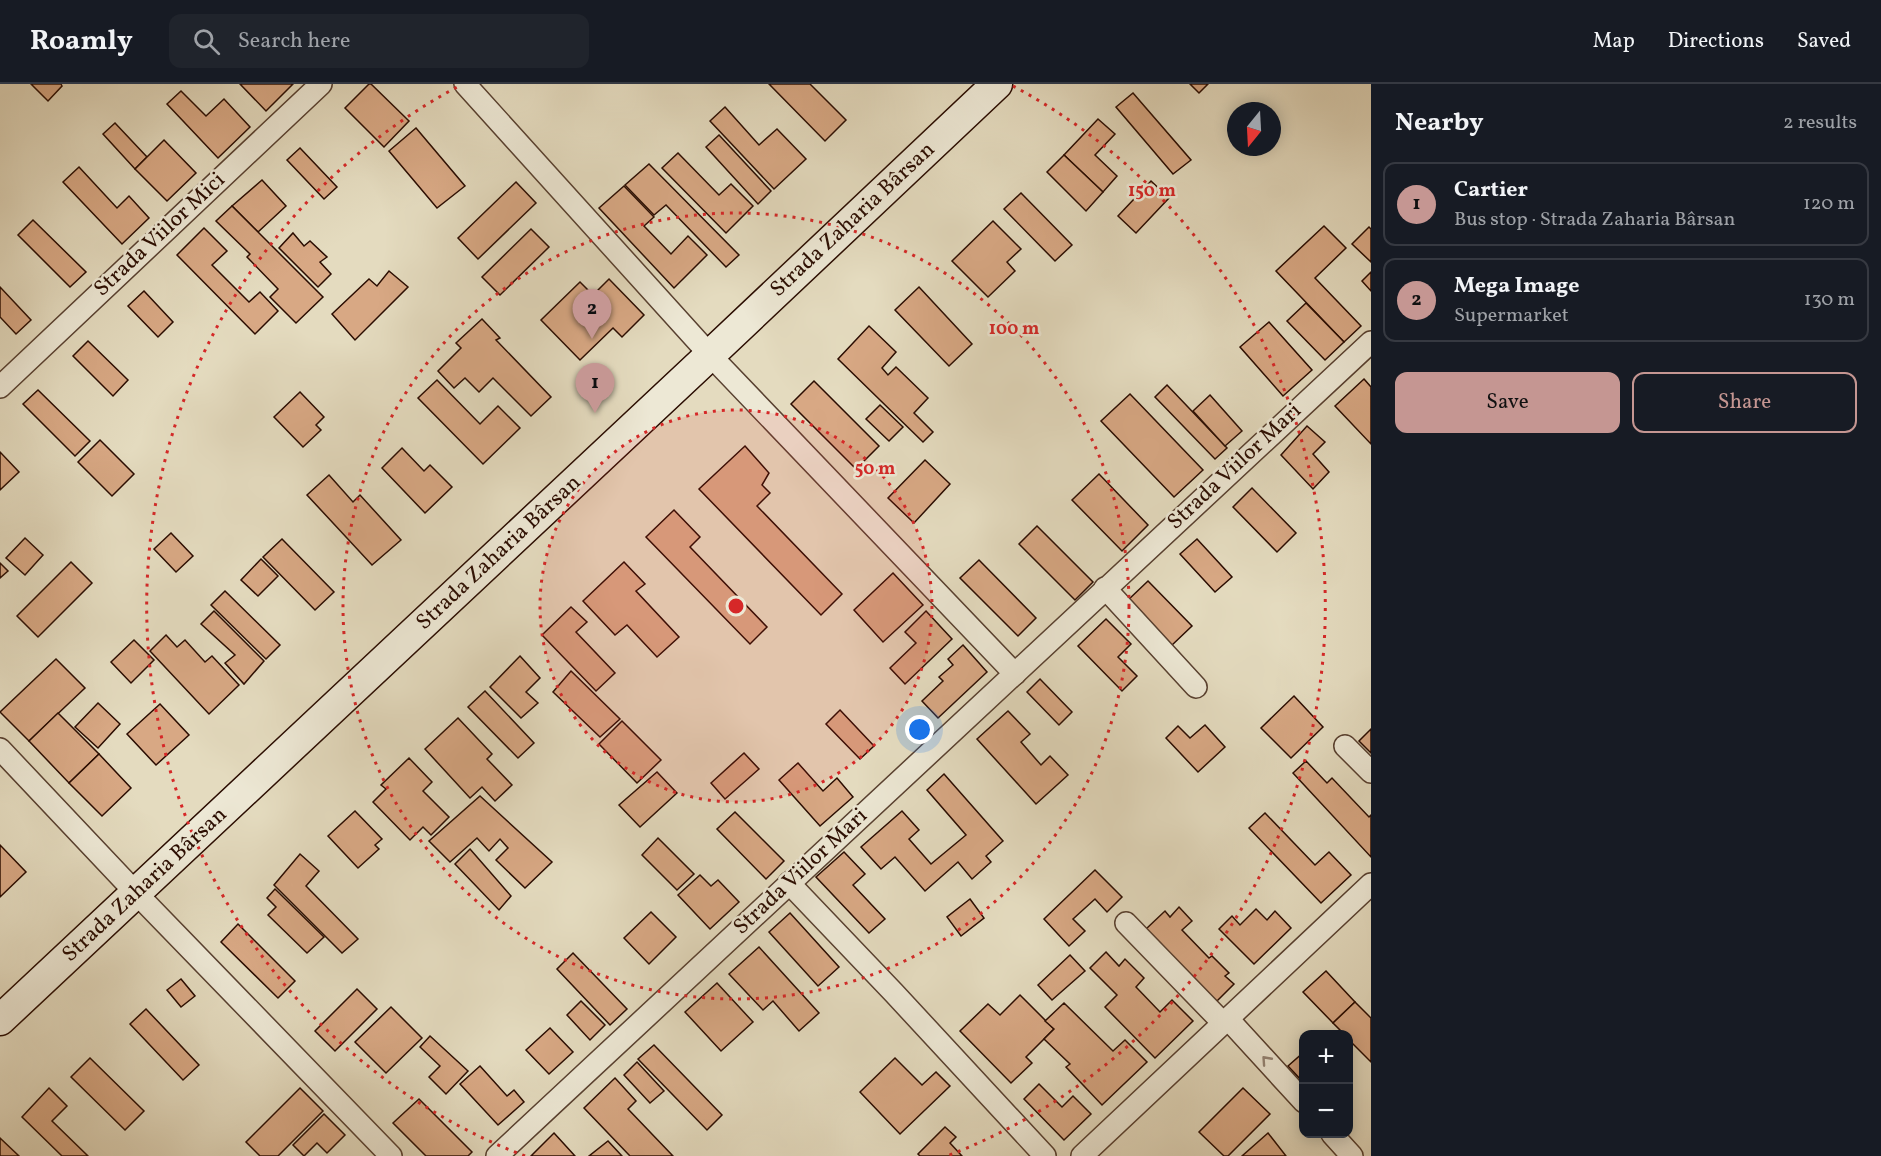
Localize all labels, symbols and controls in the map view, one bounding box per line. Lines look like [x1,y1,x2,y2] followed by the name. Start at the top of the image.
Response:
[169,14,589,68] search box
[30,22,133,61] text: Roamly
[190,25,223,58] icon: search
[238,26,350,57] text: Search here
[1593,27,1635,56] text: Map
[1668,27,1764,56] text: Directions
[1797,27,1851,56] text: Saved
[1227,102,1281,156] north arrow
[1395,105,1484,141] text: Nearby
[1783,109,1857,137] text: 2 results
[764,135,942,305] street label: Strada Zaharia Bârsan
[87,166,233,304] street label: Strada Viilor Mici
[1454,175,1528,206] text: Cartier
[1128,179,1176,204] text: 150 m
[1412,190,1421,218] text: 1
[1803,190,1855,218] text: 120 m
[1454,206,1735,234] text: Bus stop · Strada Zaharia Bârsan
[1454,271,1580,302] text: Mega Image
[1411,286,1422,314] text: 2
[1804,286,1855,314] text: 130 m
[572,290,612,339] pin: 2
[1454,302,1569,330] text: Supermarket
[989,317,1039,342] text: 100 m
[576,364,614,413] pin: 1
[1395,372,1620,433] button: Save
[1632,372,1857,433] button: Share
[1161,396,1309,538] street label: Strada Viilor Mari
[855,457,895,482] text: 50 m
[410,468,588,638] street label: Strada Zaharia Bârsan
[726,596,746,616] centre of rings
[905,715,934,744] your location
[56,800,234,970] street label: Strada Zaharia Bârsan
[727,801,875,943] street label: Strada Viilor Mari
[1299,1030,1353,1138] map controls
[1299,1030,1353,1084] button: +
[1262,1057,1273,1067] one-way arrow
[1299,1084,1353,1138] button: −

